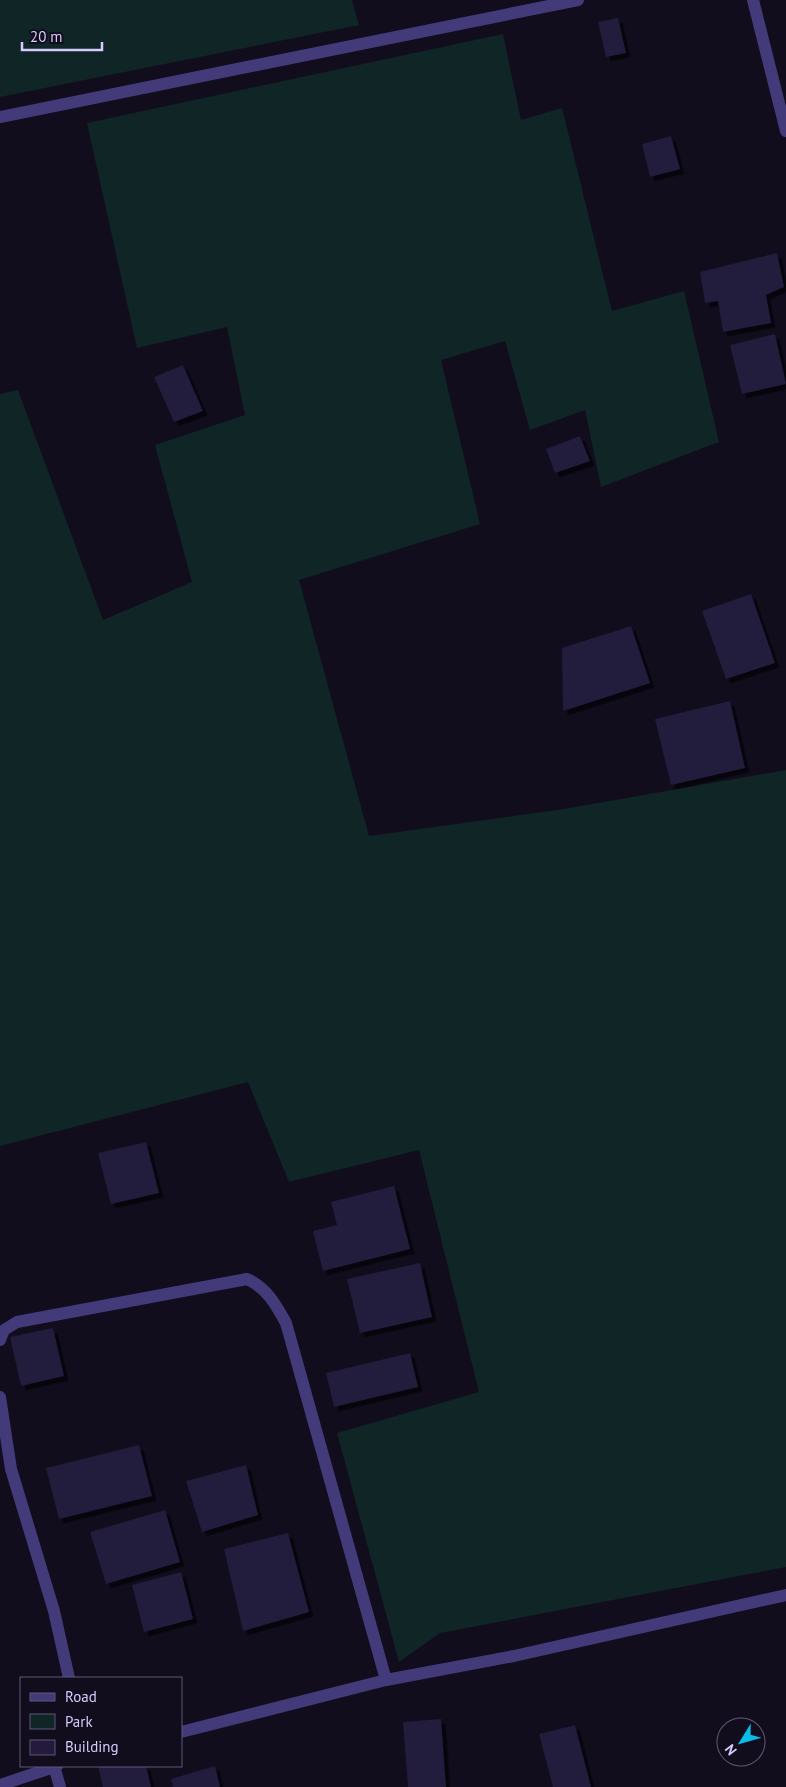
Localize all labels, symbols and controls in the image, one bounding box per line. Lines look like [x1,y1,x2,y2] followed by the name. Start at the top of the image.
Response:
[22,20,102,52] scale bar
[30,27,63,46] text: 20 m
[20,1677,182,1767] legend
[65,1687,97,1706] text: Road
[65,1712,93,1731] text: Park
[716,1717,766,1767] north arrow
[65,1737,119,1756] text: Building
[721,1741,741,1759] text: N

